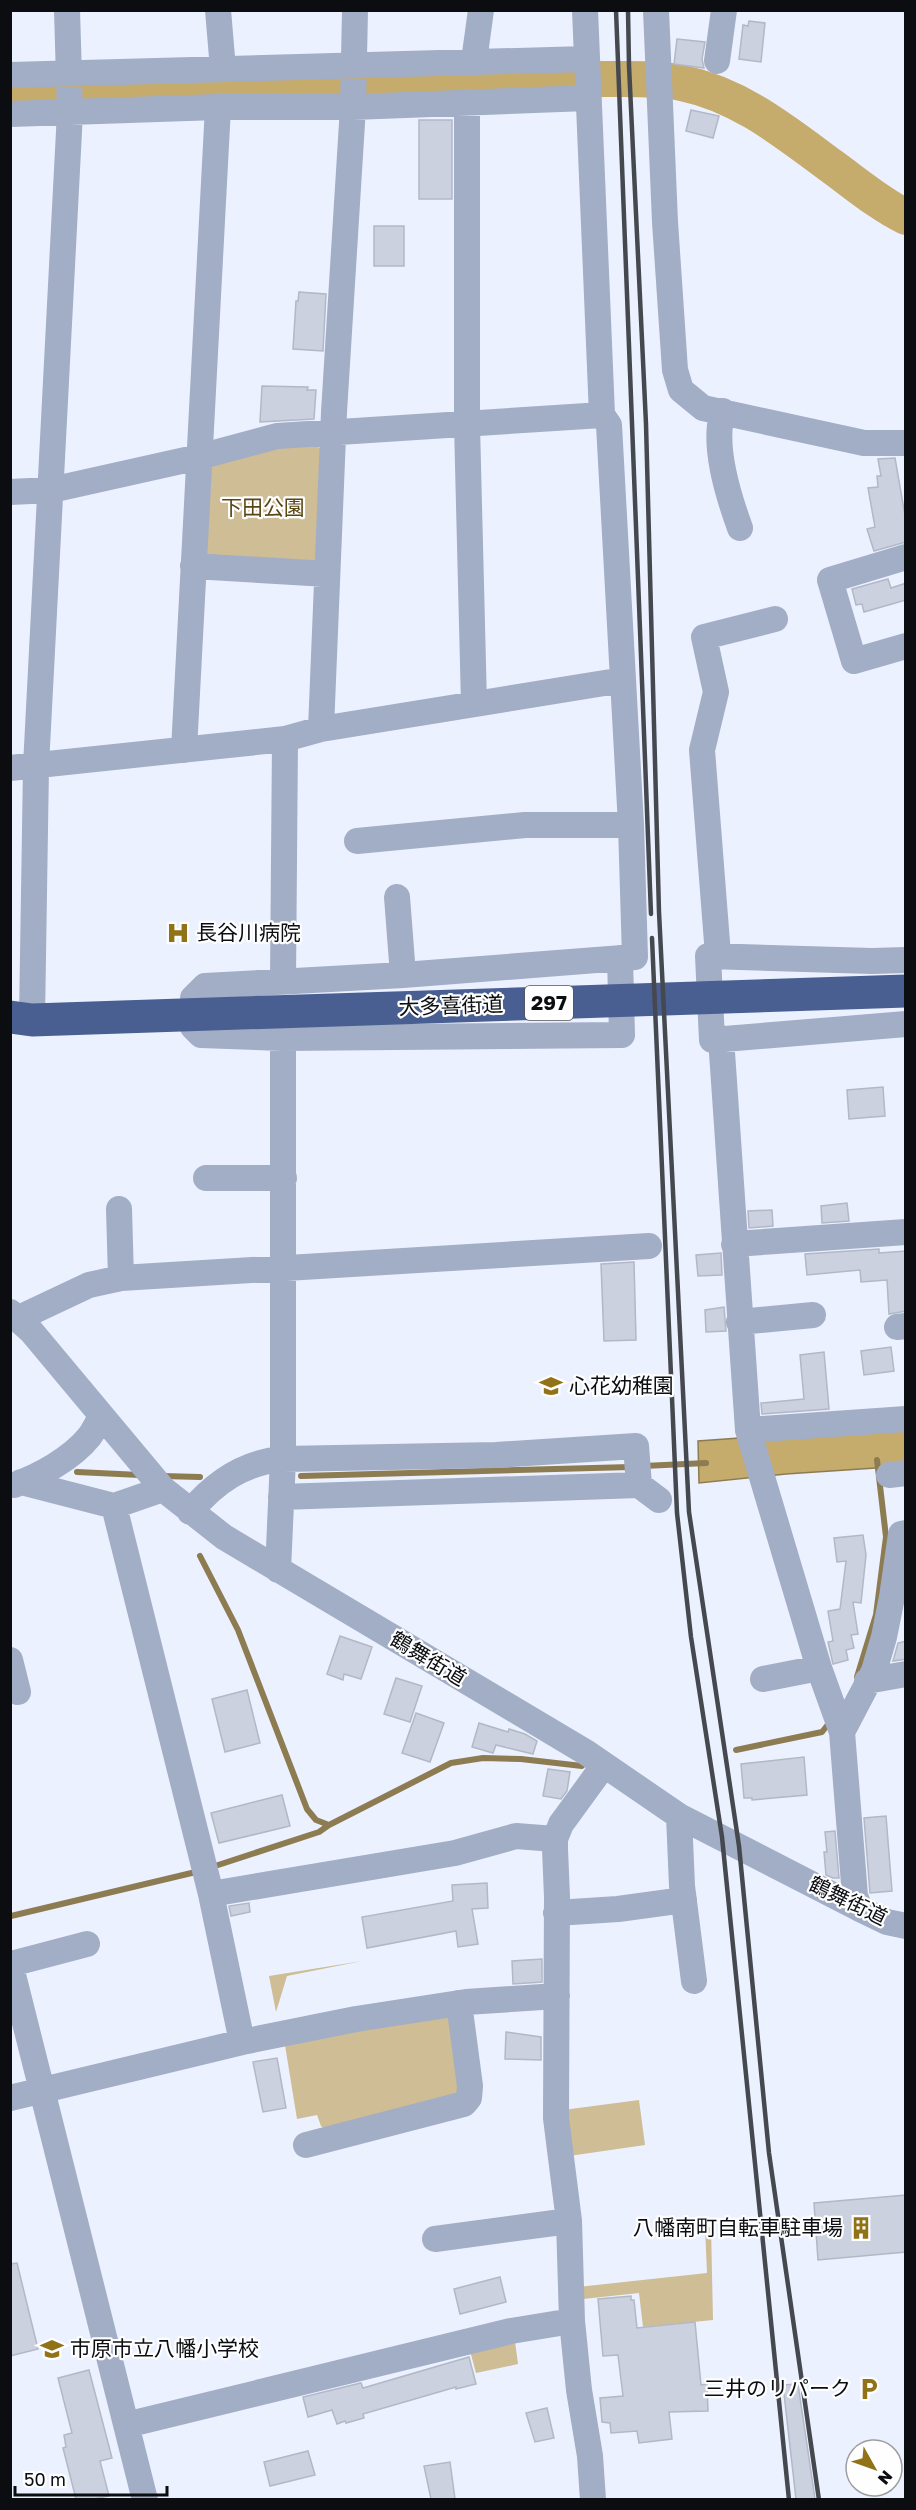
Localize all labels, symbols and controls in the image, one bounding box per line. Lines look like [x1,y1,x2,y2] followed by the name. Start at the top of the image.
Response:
[221,494,305,520] park label: 下田公園
[196,919,301,945] place label: 長谷川病院
[165,920,191,946] hospital icon: 長谷川病院
[525,986,573,1020] road number: 297
[398,990,504,1020] street label: 大多喜街道
[569,1372,674,1398] place label: 心花幼稚園
[538,1373,564,1399] school or university icon: 心花幼稚園
[386,1625,471,1691] street label: 鶴舞街道
[805,1870,892,1930] street label: 鶴舞街道
[633,2214,843,2240] place label: 八幡南町自転車駐車場
[848,2215,874,2241] building icon: 八幡南町自転車駐車場
[70,2335,259,2361] place label: 市原市立八幡小学校
[39,2336,65,2362] school or university icon: 市原市立八幡小学校
[704,2375,851,2401] place label: 三井のリパーク
[856,2376,882,2402] parking icon: 三井のリパーク
[844,2438,904,2498] north arrow
[15,2459,166,2497] scale bar
[874,2467,897,2489] text: N
[24,2468,66,2490] text: 50 m

